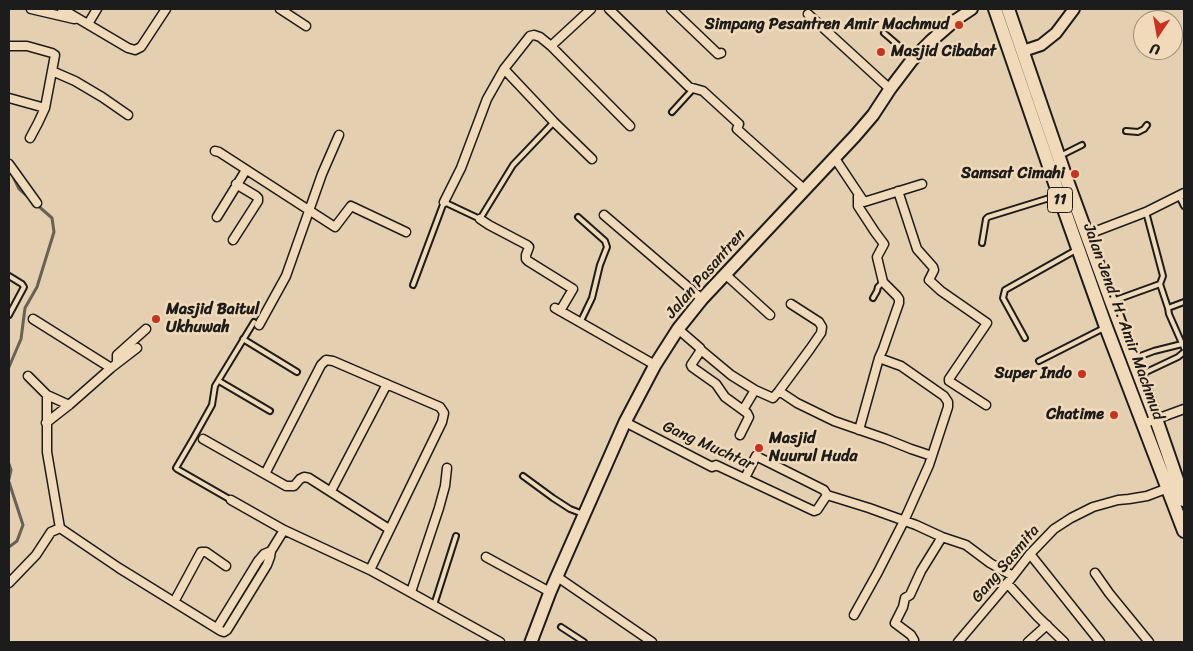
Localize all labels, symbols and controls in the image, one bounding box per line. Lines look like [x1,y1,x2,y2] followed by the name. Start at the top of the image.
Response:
[1133,10,1183,60] north arrow
[705,15,949,35] place label: Simpang Pesantren Amir Machmud
[953,19,965,31] marker: Simpang Pesantren Amir Machmud
[1148,36,1162,62] text: U
[891,42,996,62] place label: Masjid Cibabat
[875,46,887,58] marker: Masjid Cibabat
[961,164,1065,184] place label: Samsat Cimahi
[1069,168,1081,180] marker: Samsat Cimahi
[1048,188,1072,212] road number: 11
[1078,221,1168,423] street label: Jalan Jend. H. Amir Machmud
[662,225,750,323] street label: Jalan Pasantren
[166,300,259,338] place label: Masjid Baitul Ukhuwah
[150,313,162,325] marker: Masjid Baitul Ukhuwah
[994,364,1072,384] place label: Super Indo
[1076,368,1088,380] marker: Super Indo
[1046,405,1104,425] place label: Chatime
[1108,409,1120,421] marker: Chatime
[659,417,757,475] street label: Gang Muchtar
[769,429,857,467] place label: Masjid Nuurul Huda
[753,442,765,454] marker: Masjid Nuurul Huda
[968,521,1044,607] street label: Gang Sasmita

